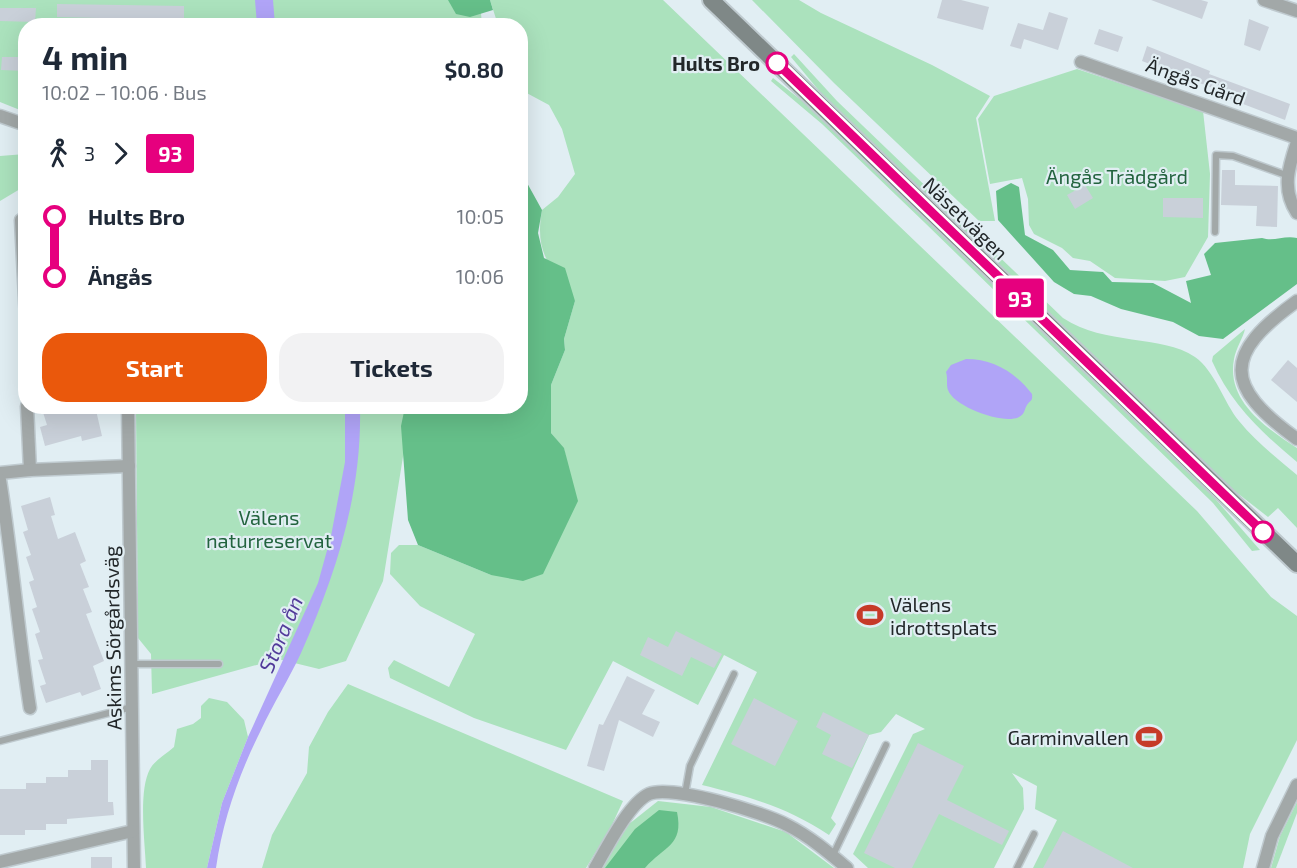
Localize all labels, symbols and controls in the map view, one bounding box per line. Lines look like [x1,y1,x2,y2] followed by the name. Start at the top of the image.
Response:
[42,37,128,77] text: 4 min
[672,51,760,75] place label: Hults Bro
[766,52,788,74] marker: Hults Bro
[1143,52,1249,110] street label: Ängås Gård
[444,56,504,82] text: $0.80
[42,80,207,104] text: 10:02 – 10:06 · Bus
[42,137,75,170] icon: walk
[104,137,137,170] icon: forward
[84,141,95,165] text: 3
[158,141,182,166] text: 93
[1046,164,1188,188] park label: Ängås Trädgård
[919,172,1013,264] street label: Näsetvägen
[88,203,185,229] text: Hults Bro
[456,204,504,228] text: 10:05
[88,263,153,289] text: Ängås
[456,264,504,288] text: 10:06
[993,278,1047,318] line badge: 93
[1008,286,1032,311] text: 93
[42,333,267,402] button: Start
[279,333,504,402] button: Tickets
[206,505,332,552] park label: Välens naturreservat
[1252,521,1274,543] unlabelled marker
[98,546,126,730] street label: Askims Sörgårdsväg
[253,592,307,676] water label: Stora ån
[890,592,997,639] place label: Välens idrottsplats
[855,600,885,630] sports icon: Välens idrottsplats
[1134,722,1164,752] sports icon: Garminvallen
[1008,725,1129,749] place label: Garminvallen

